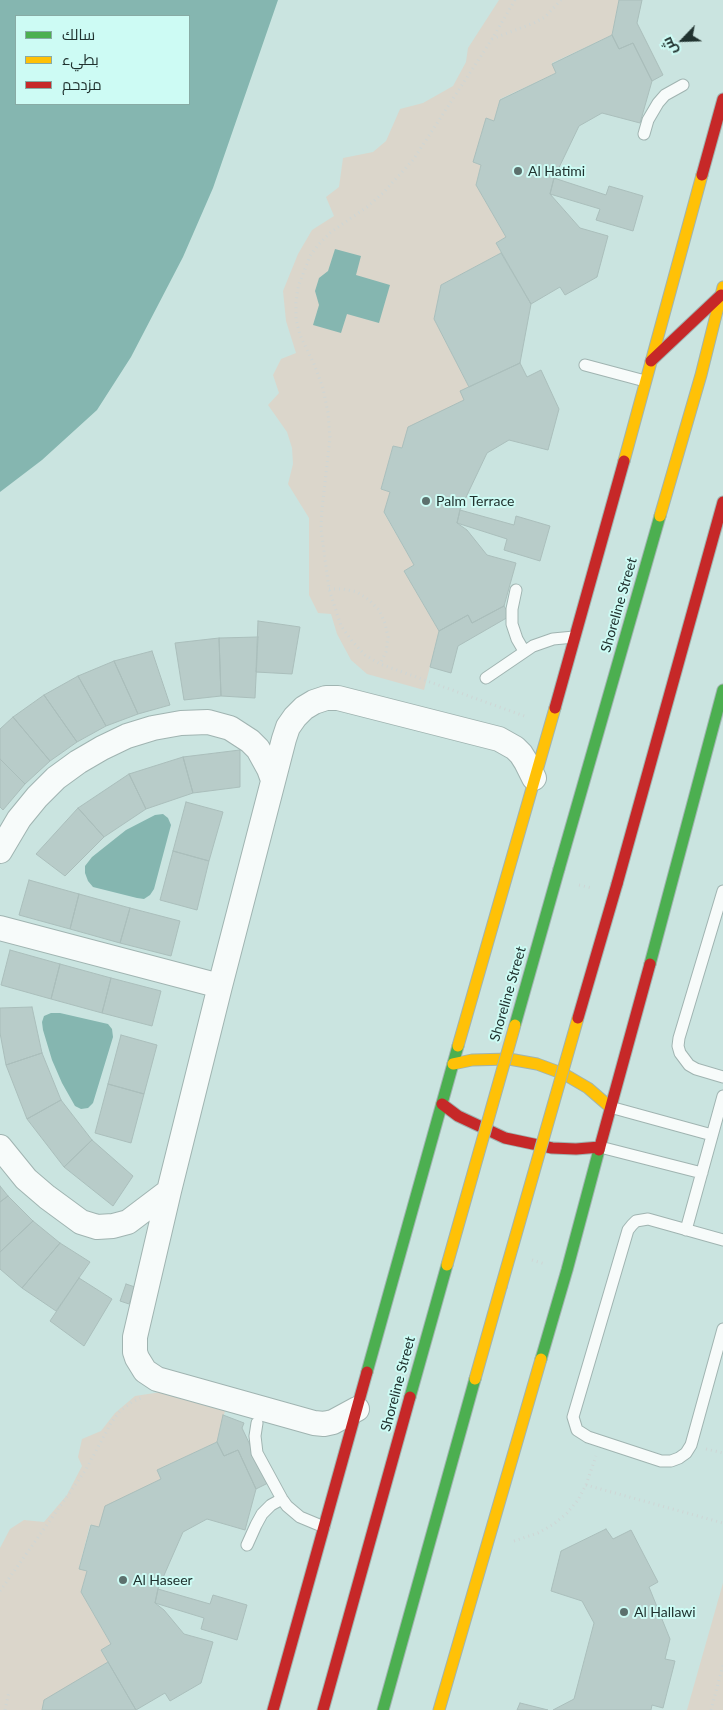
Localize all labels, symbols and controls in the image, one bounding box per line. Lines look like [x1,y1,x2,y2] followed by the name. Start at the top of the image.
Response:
[15,15,190,105] legend
[658,15,708,65] north arrow
[62,25,95,43] text: سالك
[657,35,680,58] text: ش
[62,50,99,68] text: بطيء
[62,75,102,93] text: مزدحم
[528,163,585,179] place label: Al Hatimi
[512,165,524,177] marker: Al Hatimi
[436,493,514,509] place label: Palm Terrace
[420,495,432,507] marker: Palm Terrace
[597,556,641,654] street label: Shoreline Street
[486,945,530,1043] street label: Shoreline Street
[377,1335,419,1433] street label: Shoreline Street
[133,1572,193,1588] place label: Al Haseer
[117,1574,129,1586] marker: Al Haseer
[634,1604,696,1620] place label: Al Hallawi
[618,1606,630,1618] marker: Al Hallawi

